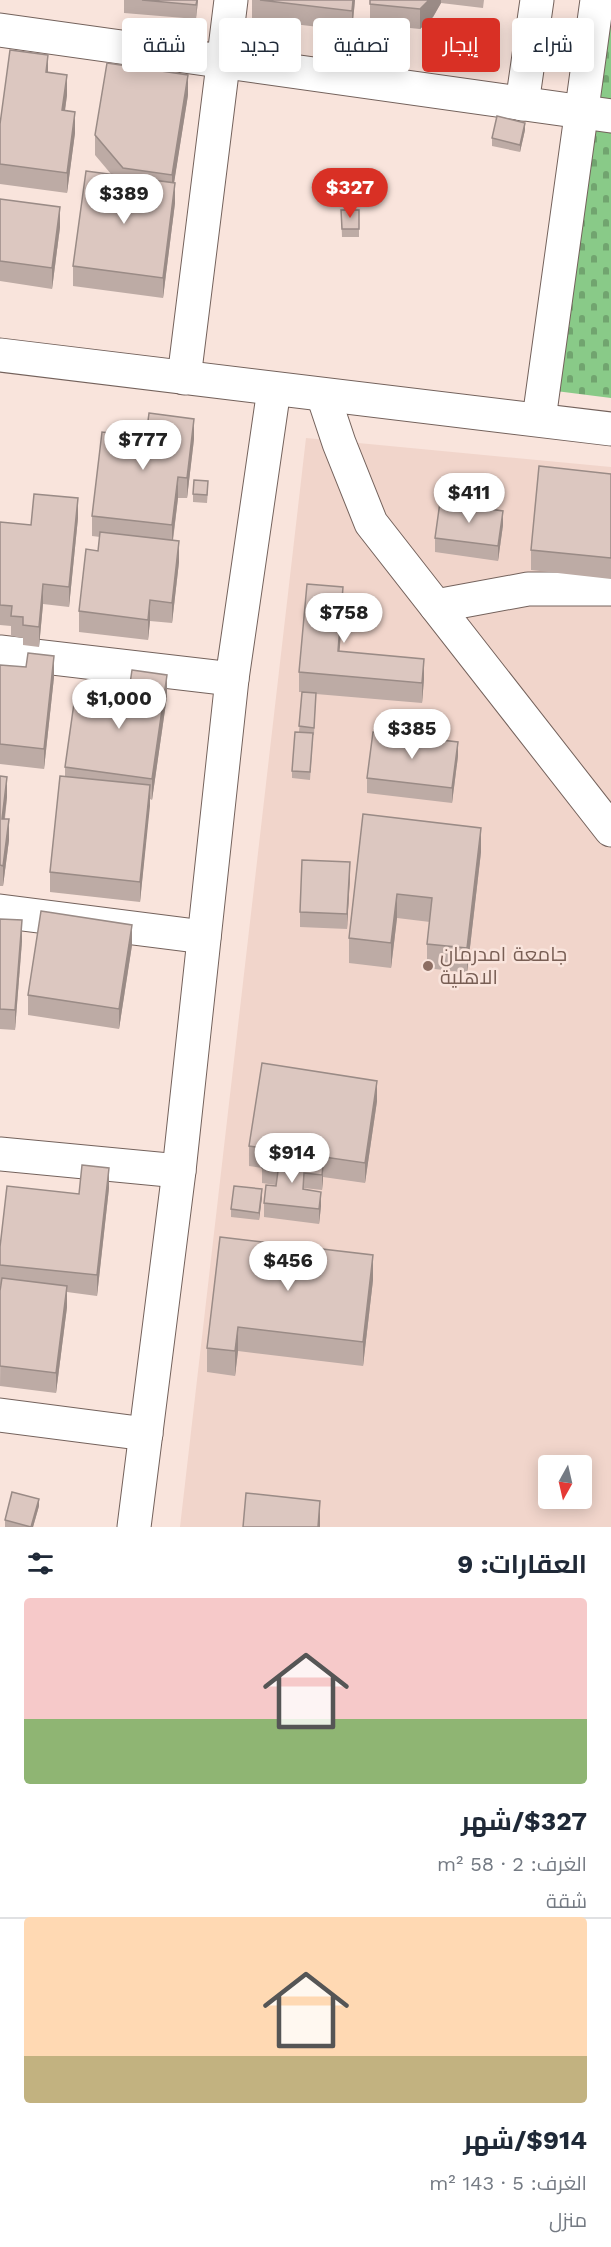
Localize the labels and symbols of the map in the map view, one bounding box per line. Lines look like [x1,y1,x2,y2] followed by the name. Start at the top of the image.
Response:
[314,168,386,219] pin: $327
[88,174,160,225] pin: $389
[107,420,179,471] pin: $777
[433,473,505,524] pin: $411
[308,593,380,644] pin: $758
[70,679,168,730] pin: $1,000
[376,709,448,760] pin: $385
[440,942,567,989] place label: جامعة امدرمان الاهلية
[421,959,435,973] marker: جامعة امدرمان الاهلية
[256,1133,328,1184] pin: $914
[252,1241,324,1292] pin: $456
[538,1455,592,1509] north arrow

